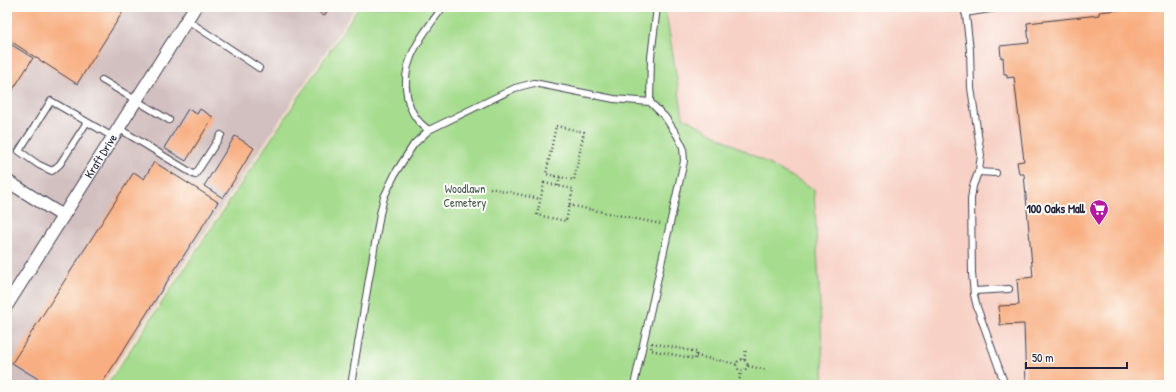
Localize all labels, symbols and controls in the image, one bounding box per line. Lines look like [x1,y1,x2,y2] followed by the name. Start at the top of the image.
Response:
[80,130,121,181] street label: Kraft Drive
[444,180,486,211] park label: Woodlawn Cemetery
[1088,198,1110,226] supermarket icon: 100 Oaks Mall
[1026,200,1086,217] place label: 100 Oaks Mall
[1026,344,1127,370] scale bar
[1032,349,1053,366] text: 50 m

